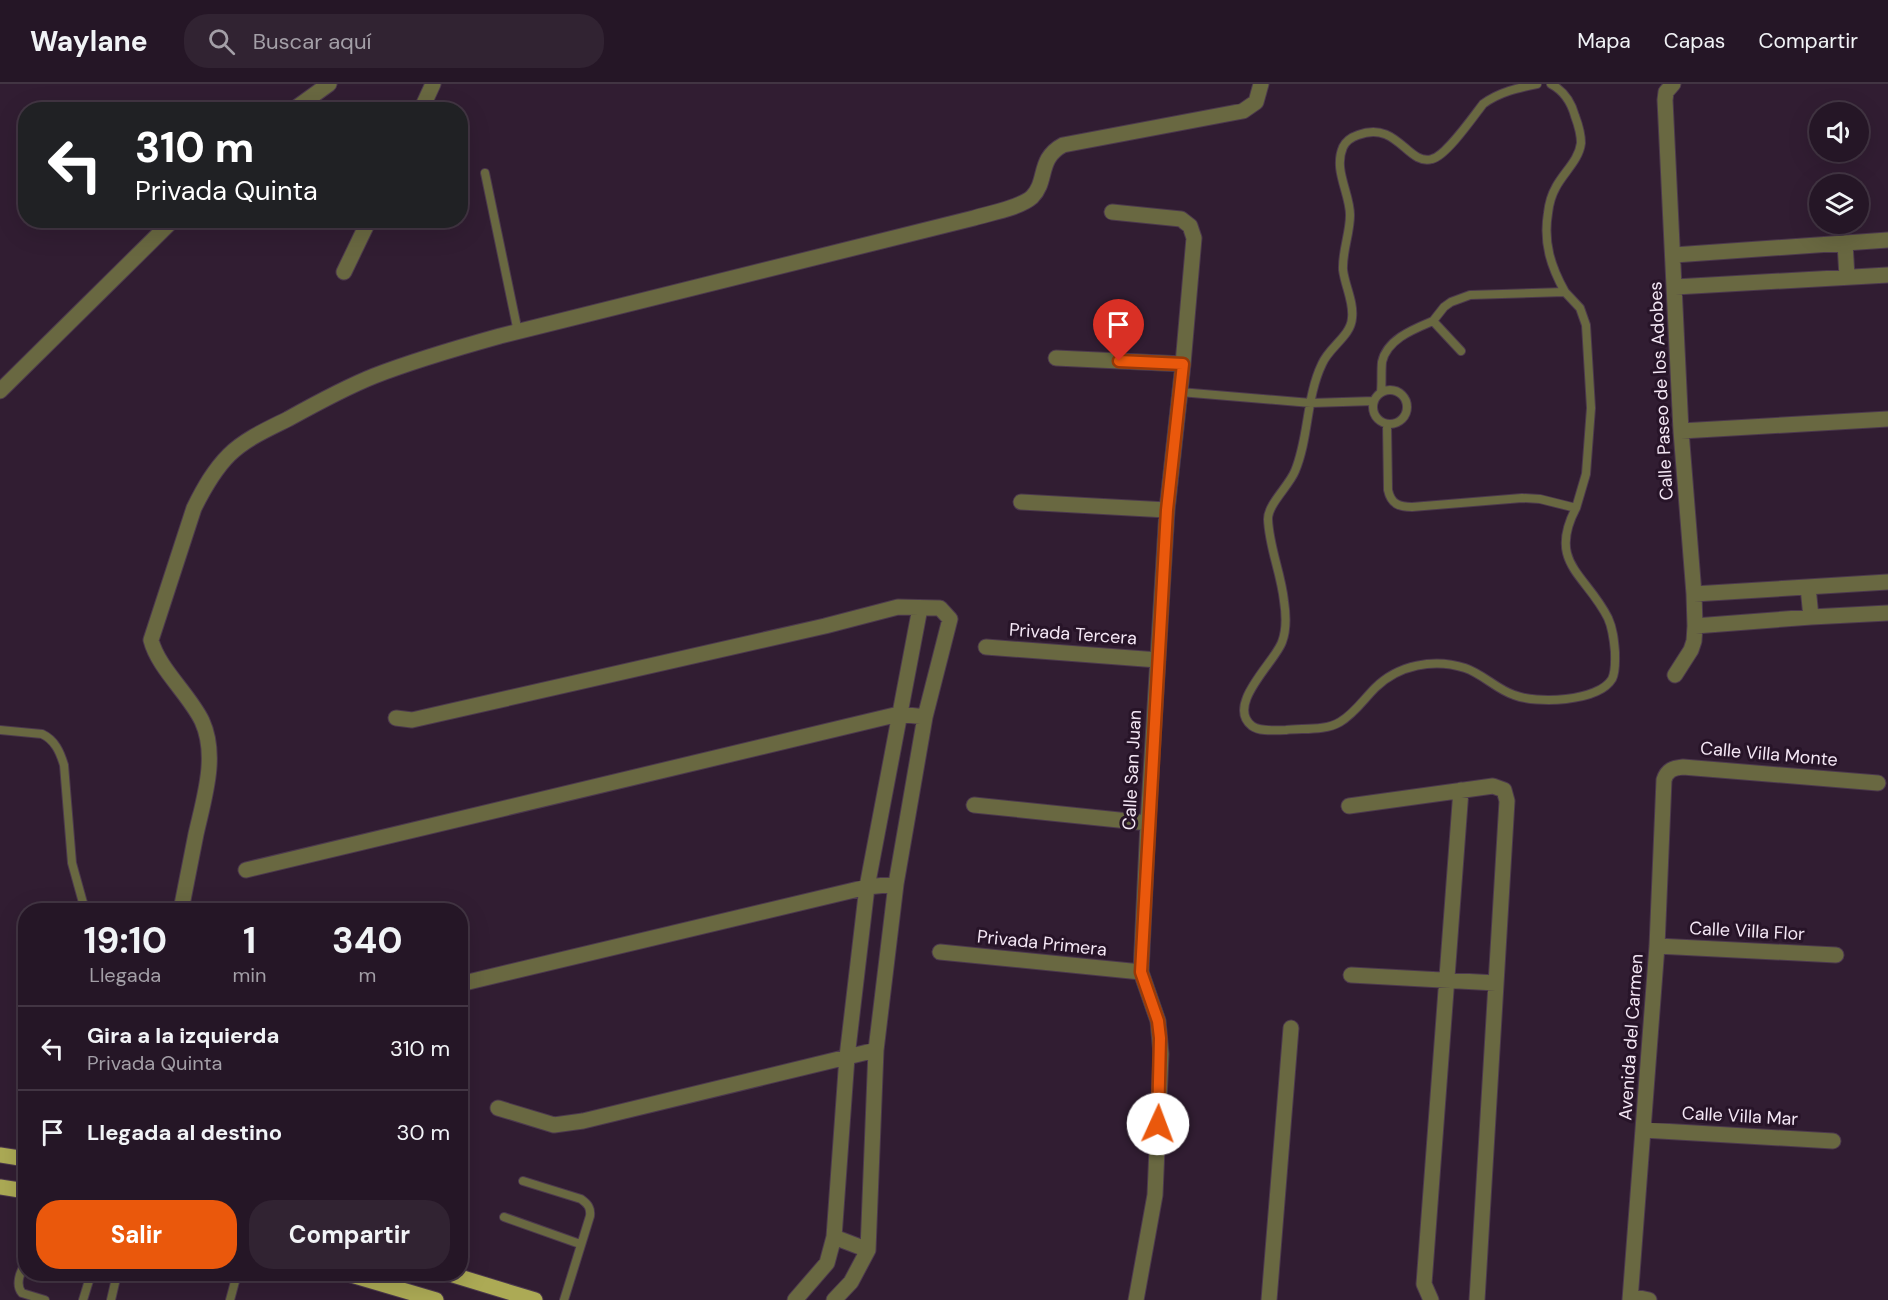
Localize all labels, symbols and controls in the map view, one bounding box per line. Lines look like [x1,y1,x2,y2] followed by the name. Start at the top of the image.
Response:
[184,14,604,68] search box
[30,23,148,60] text: Waylane
[205,25,238,58] icon: search
[253,27,371,56] text: Buscar aquí
[1577,27,1631,55] text: Mapa
[1664,27,1725,55] text: Capas
[1758,27,1858,55] text: Compartir
[1809,102,1869,234] map controls
[1809,102,1869,162] button: sound
[135,120,254,175] text: 310 m
[36,126,114,204] icon: left
[135,173,318,208] text: Privada Quinta
[1809,174,1869,234] button: layers
[1643,281,1679,501] street label: Calle Paseo de los Adobes
[1093,299,1144,361] pin
[1102,308,1135,341] icon: arrive
[1008,618,1138,650] street label: Privada Tercera
[1117,709,1147,831] street label: Calle San Juan
[1699,736,1839,772] street label: Calle Villa Monte
[1689,916,1806,946] street label: Calle Villa Flor
[83,917,167,964] text: 19:10
[243,917,256,964] text: 1
[332,917,403,964] text: 340
[976,924,1108,962] street label: Privada Primera
[1613,953,1649,1121] street label: Avenida del Carmen
[89,962,161,988] text: Llegada
[233,962,267,988] text: min
[358,962,376,988] text: m
[87,1021,279,1050] text: Gira a la izquierda
[36,1032,69,1065] icon: left
[390,1034,450,1063] text: 310 m
[87,1050,222,1076] text: Privada Quinta
[1126,1092,1190,1156] position arrow
[1681,1101,1799,1131] street label: Calle Villa Mar
[36,1116,69,1149] icon: arrive
[87,1118,282,1147] text: Llegada al destino
[396,1118,450,1147] text: 30 m
[36,1200,237,1269] button: Salir
[249,1200,450,1269] button: Compartir

